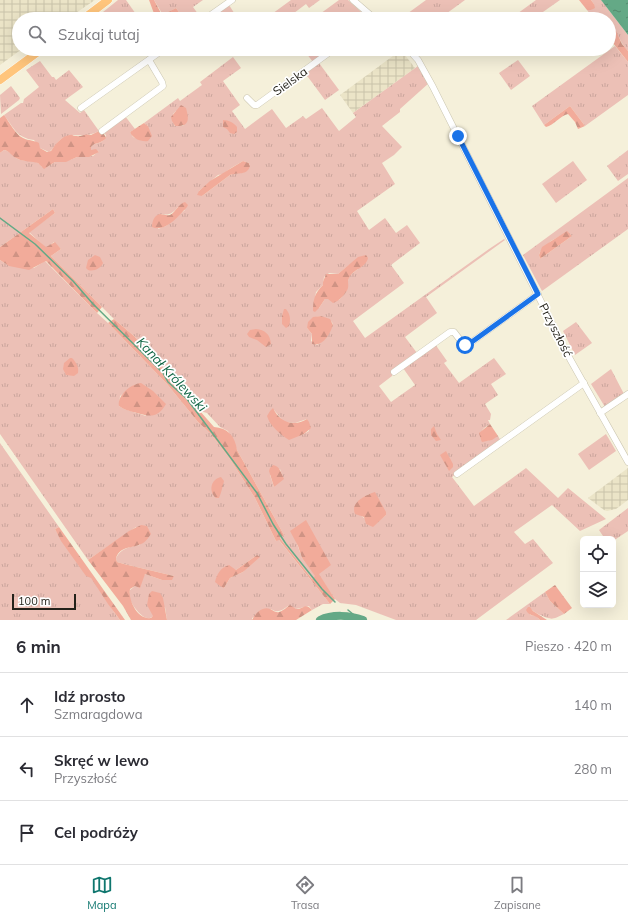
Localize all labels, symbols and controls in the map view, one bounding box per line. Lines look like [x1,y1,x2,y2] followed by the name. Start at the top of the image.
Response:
[12,12,616,56] search box
[26,23,48,45] icon: search
[58,25,140,44] text: Szukaj tutaj
[270,63,310,99] street label: Sielska
[449,127,467,145] route end
[536,301,576,359] street label: Przyszłość
[133,334,211,415] water label: Kanał Królewski
[456,336,474,354] route start
[580,536,616,608] map controls
[580,536,616,572] button: locate
[580,572,616,608] button: layers
[12,592,76,611] scale bar
[18,594,50,608] text: 100 m
[16,636,61,657] text: 6 min
[525,638,612,654] text: Pieszo · 420 m
[54,687,125,706] text: Idź prosto
[16,694,38,716] icon: ahead
[574,697,612,713] text: 140 m
[54,706,142,722] text: Szmaragdowa
[54,751,149,770] text: Skręć w lewo
[16,758,38,780] icon: left
[574,761,612,777] text: 280 m
[54,770,117,786] text: Przyszłość
[16,822,38,844] icon: arrive
[54,823,138,842] text: Cel podróży
[87,874,117,912] tab: Mapa
[291,874,319,912] tab: Trasa
[494,874,541,912] tab: Zapisane

